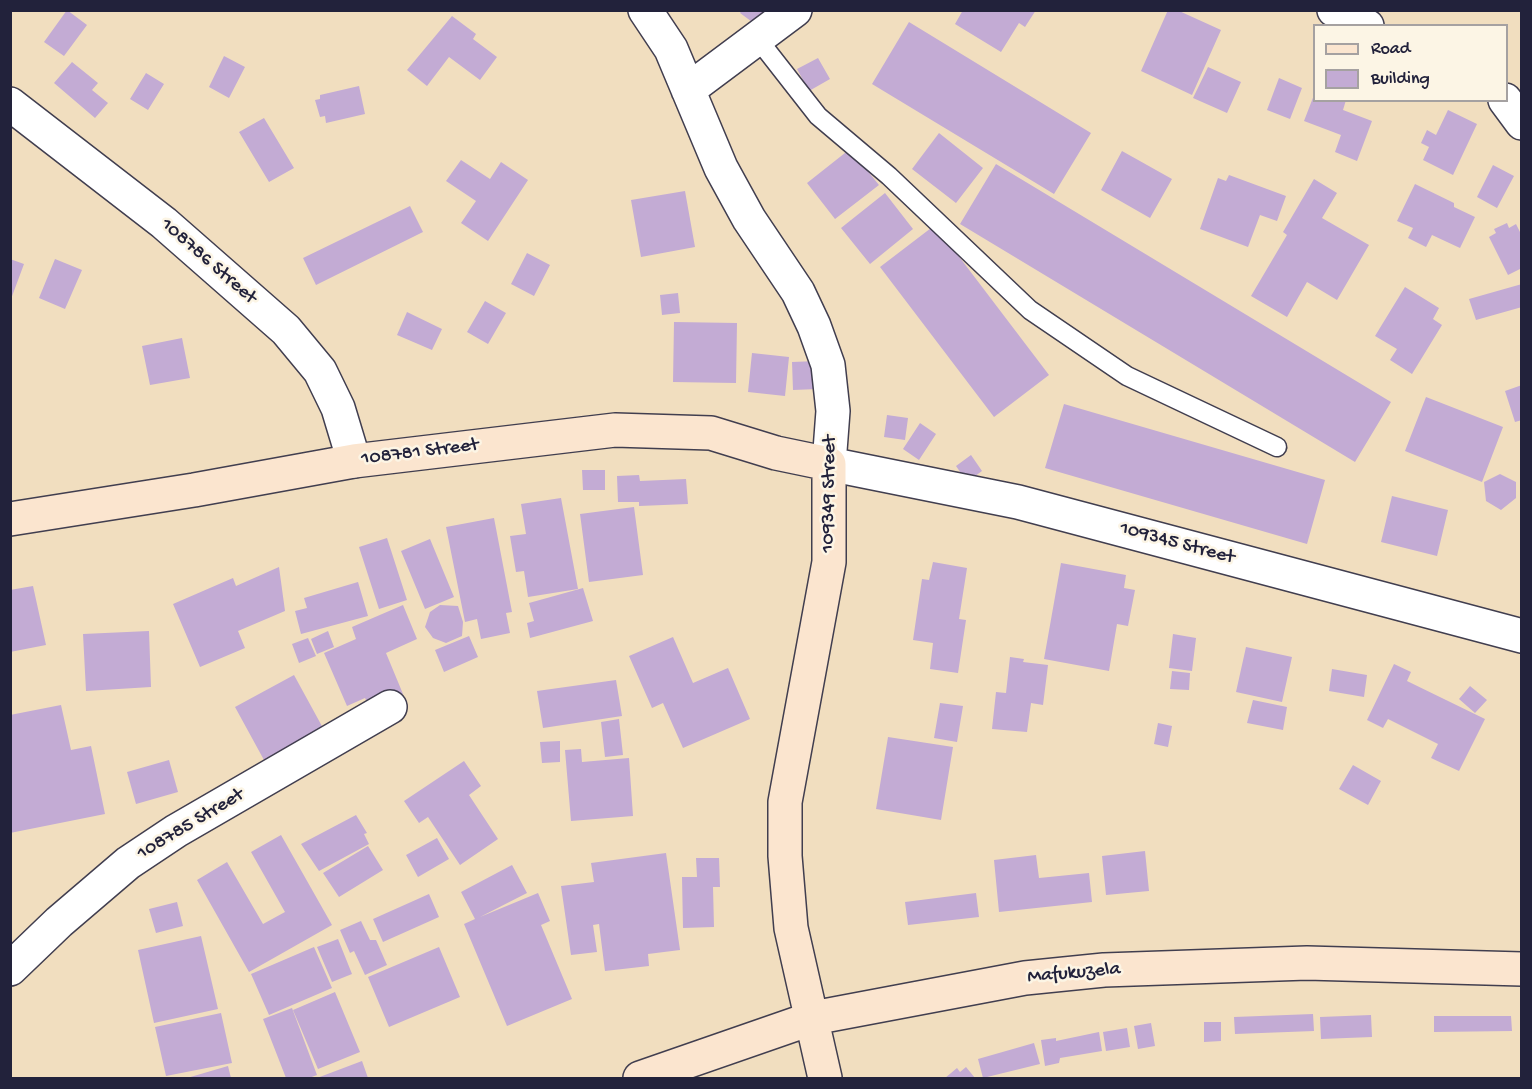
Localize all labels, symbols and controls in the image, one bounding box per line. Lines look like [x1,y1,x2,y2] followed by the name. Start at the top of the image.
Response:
[1313,24,1508,102] legend
[1371,39,1410,60] text: Road
[1371,69,1430,90] text: Building
[155,214,261,310] street label: 108786 Street
[360,434,480,472] street label: 108781 Street
[817,435,843,553] street label: 109349 Street
[1117,517,1237,571] street label: 109345 Street
[133,784,249,866] street label: 108785 Street
[1026,958,1122,990] street label: Mafukuzela

